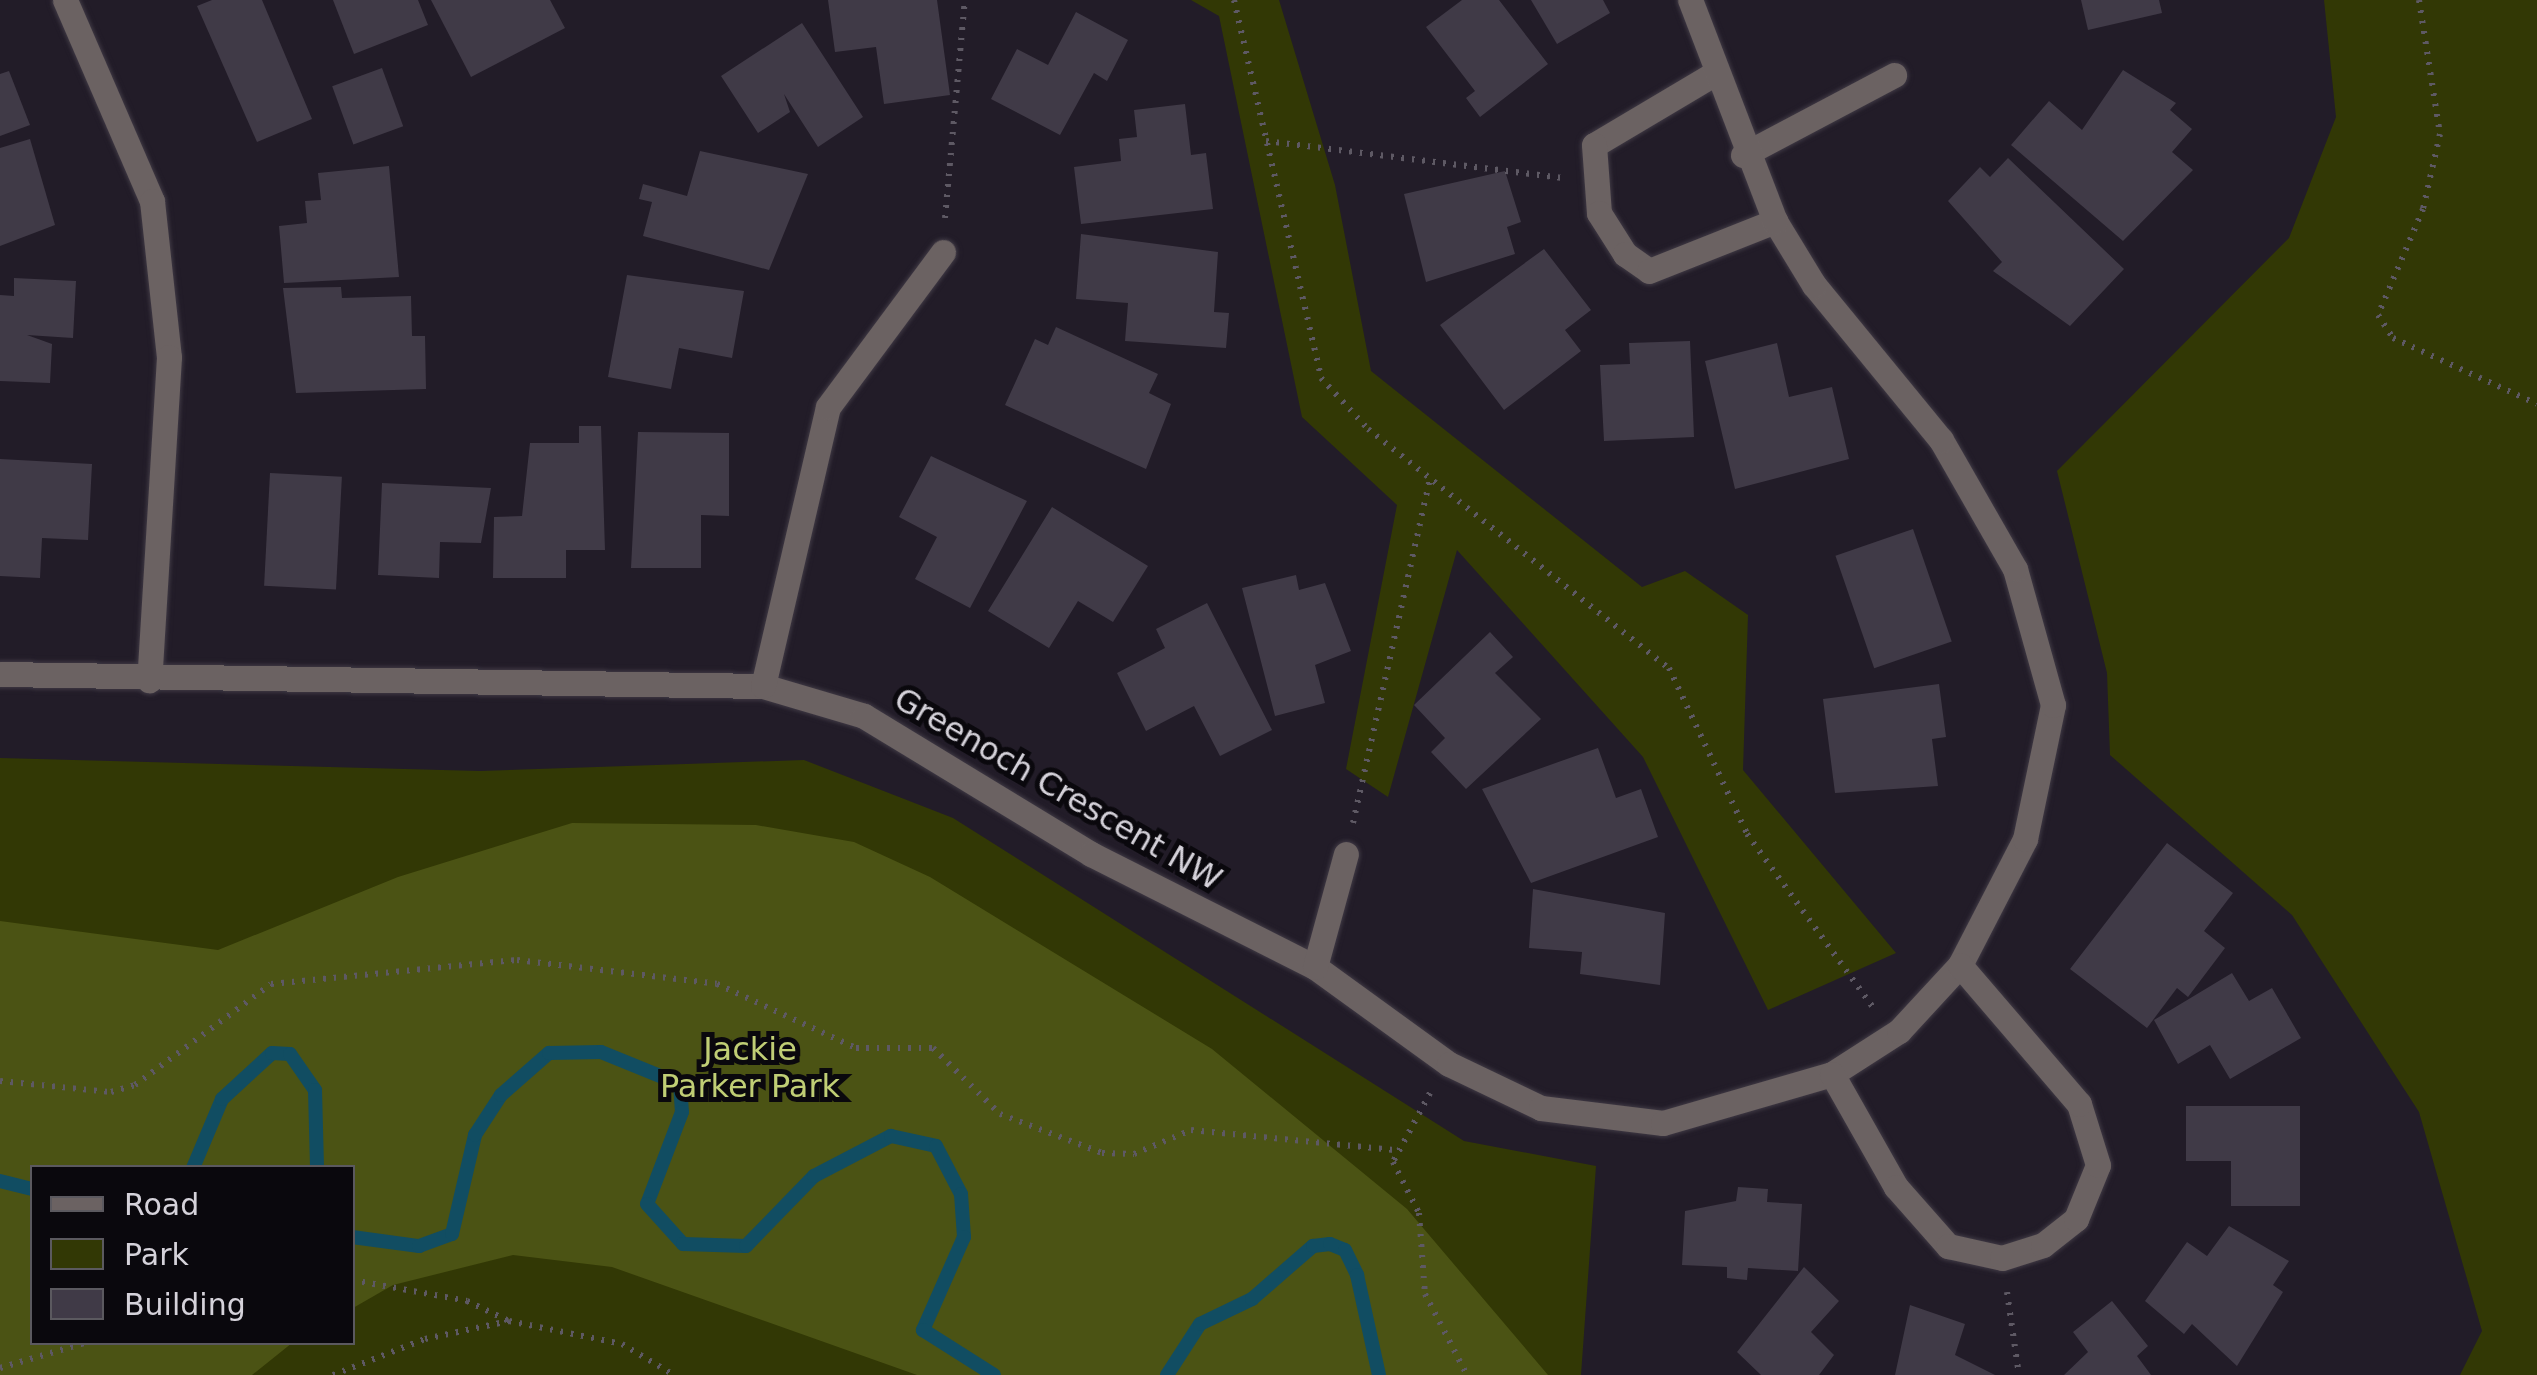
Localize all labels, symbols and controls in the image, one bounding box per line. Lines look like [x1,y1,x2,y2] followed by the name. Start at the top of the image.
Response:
[888,679,1228,899] street label: Greenoch Crescent NW
[660,1031,840,1106] park label: Jackie Parker Park
[30,1165,355,1345] legend
[124,1187,199,1222] text: Road
[124,1237,189,1272] text: Park
[124,1287,246,1322] text: Building

